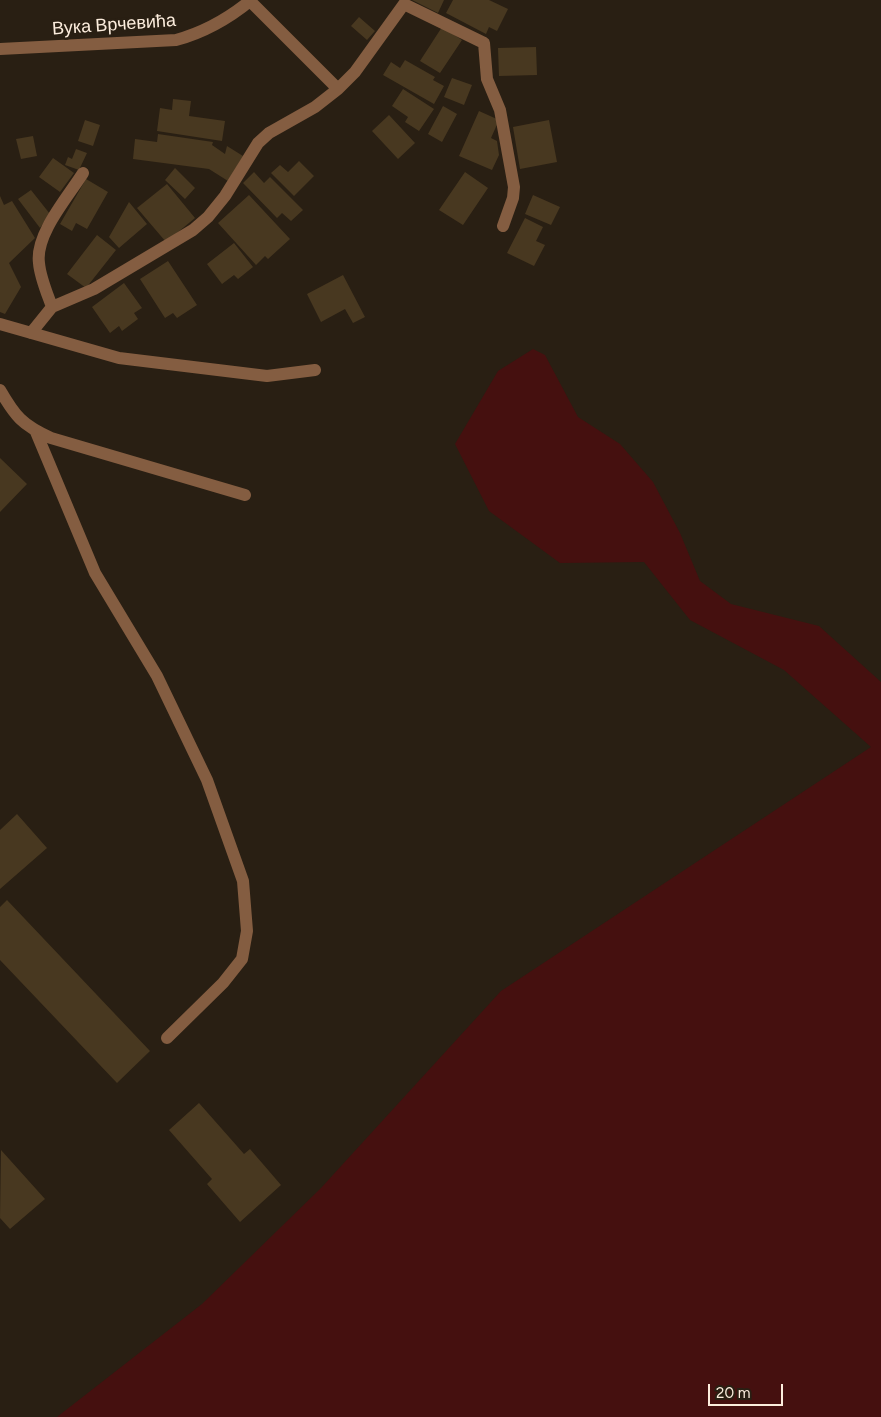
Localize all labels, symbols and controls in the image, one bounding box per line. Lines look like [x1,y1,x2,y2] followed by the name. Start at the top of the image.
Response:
[51,10,177,40] street label: Вука Врчевића
[711,1374,786,1406] scale bar
[716,1384,750,1402] text: 20 m

